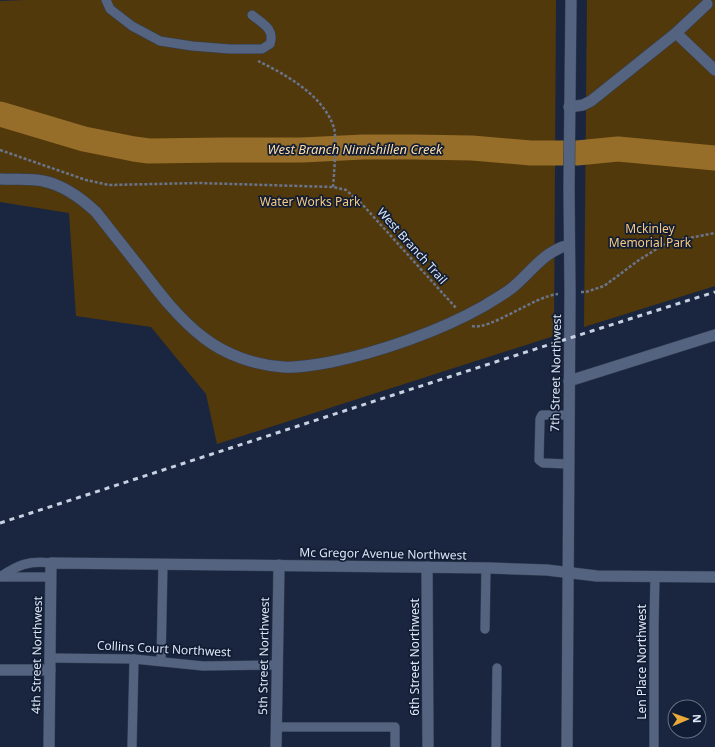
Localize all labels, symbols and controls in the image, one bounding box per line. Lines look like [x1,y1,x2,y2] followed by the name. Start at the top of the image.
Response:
[268,140,443,158] water label: West Branch Nimishillen Creek
[260,193,361,210] park label: Water Works Park
[373,204,451,288] street label: West Branch Trail
[609,220,692,251] park label: Mckinley Memorial Park
[546,313,565,432] street label: 7th Street Northwest
[299,544,467,563] street label: Mc Gregor Avenue Northwest
[27,595,46,714] street label: 4th Street Northwest
[254,596,273,715] street label: 5th Street Northwest
[406,597,423,716] street label: 6th Street Northwest
[633,603,650,720] street label: Len Place Northwest
[96,636,232,661] street label: Collins Court Northwest
[667,699,707,739] north arrow
[690,714,705,723] text: N

